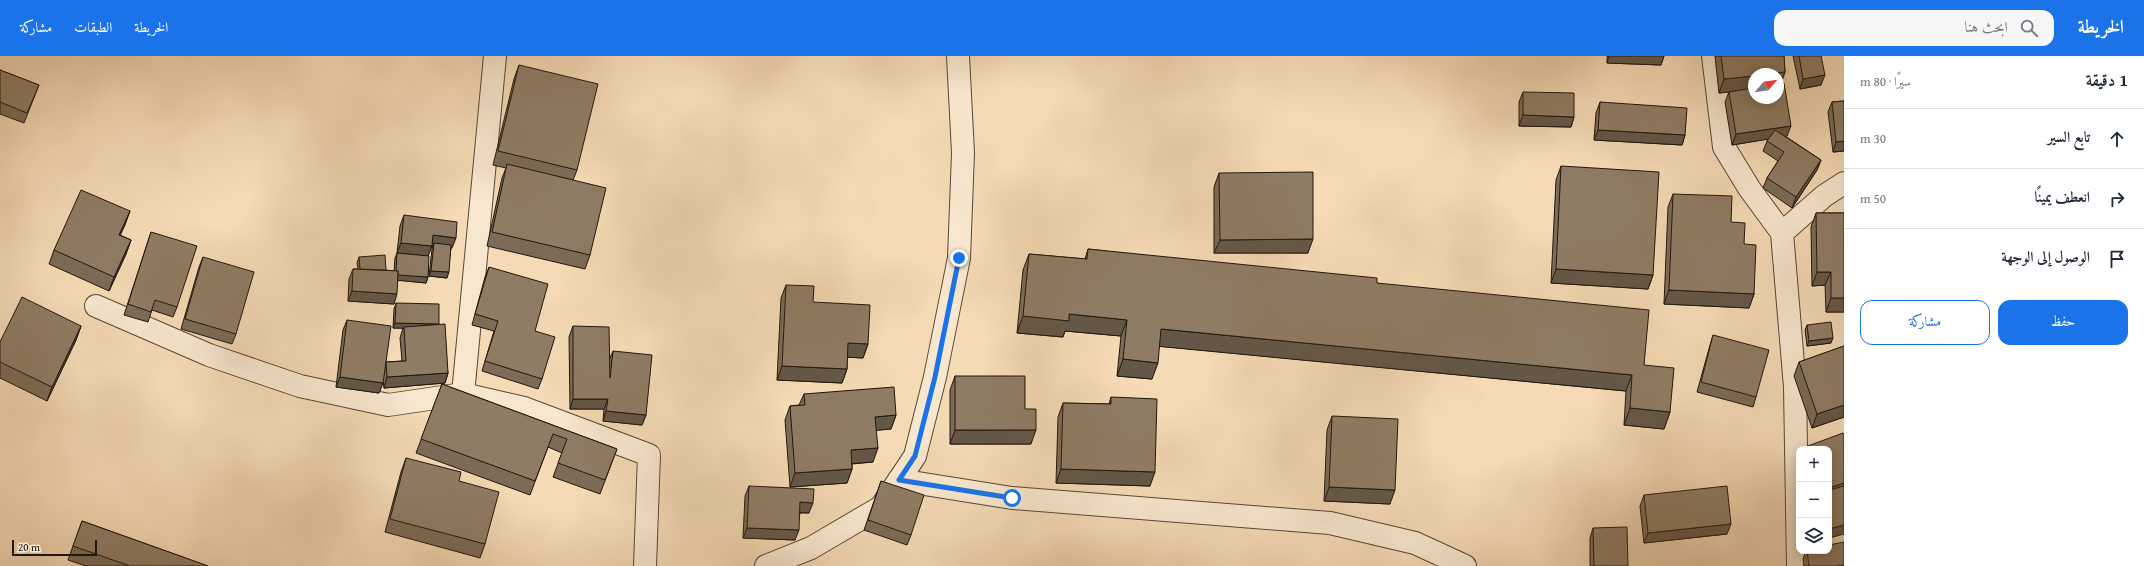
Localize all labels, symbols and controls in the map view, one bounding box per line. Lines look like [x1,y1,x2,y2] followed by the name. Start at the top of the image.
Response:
[1774,10,2054,46] search box
[2078,12,2124,40] text: الخريطة
[1964,16,2008,37] text: ابحث هنا
[20,17,52,37] text: مشاركة
[74,17,112,37] text: الطبقات
[134,17,168,37] text: الخريطة
[2018,17,2040,39] icon: search
[2086,67,2128,92] text: 1 دقيقة
[1748,68,1784,104] north arrow
[1860,72,1911,91] text: سيرًا · 80 m
[2048,126,2090,147] text: تابع السير
[2106,128,2128,150] icon: ahead
[1860,129,1886,148] text: 30 m
[2034,186,2090,207] text: انعطف يمينًا
[2106,188,2128,210] icon: right
[1860,189,1886,208] text: 50 m
[2001,246,2090,267] text: الوصول إلى الوجهة
[2106,248,2128,270] icon: arrive
[950,249,968,267] route end
[1860,300,1990,345] button: مشاركة
[1998,300,2128,345] button: حفظ
[1796,446,1832,554] map controls
[1796,446,1832,482] button: +
[1796,482,1832,518] button: −
[1003,489,1021,507] route start
[1796,518,1832,554] button: layers
[12,538,97,557] scale bar
[18,539,40,555] text: 20 m

